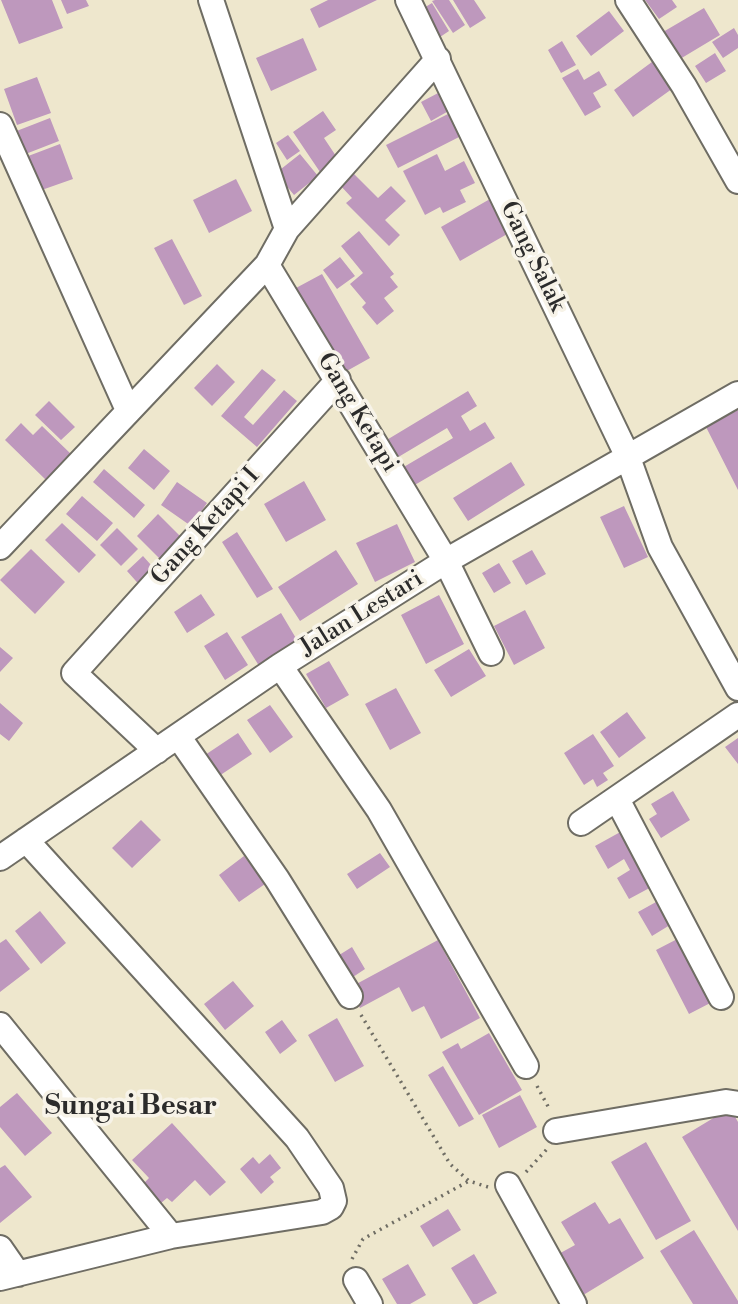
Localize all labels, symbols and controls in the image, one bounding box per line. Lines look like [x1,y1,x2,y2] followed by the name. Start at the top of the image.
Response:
[493,197,571,317] street label: Gang Salak
[310,348,404,478] street label: Gang Ketapi
[146,462,266,592] street label: Gang Ketapi I
[295,565,429,663] street label: Jalan Lestari
[45,1090,217,1124] district label: Sungai Besar

